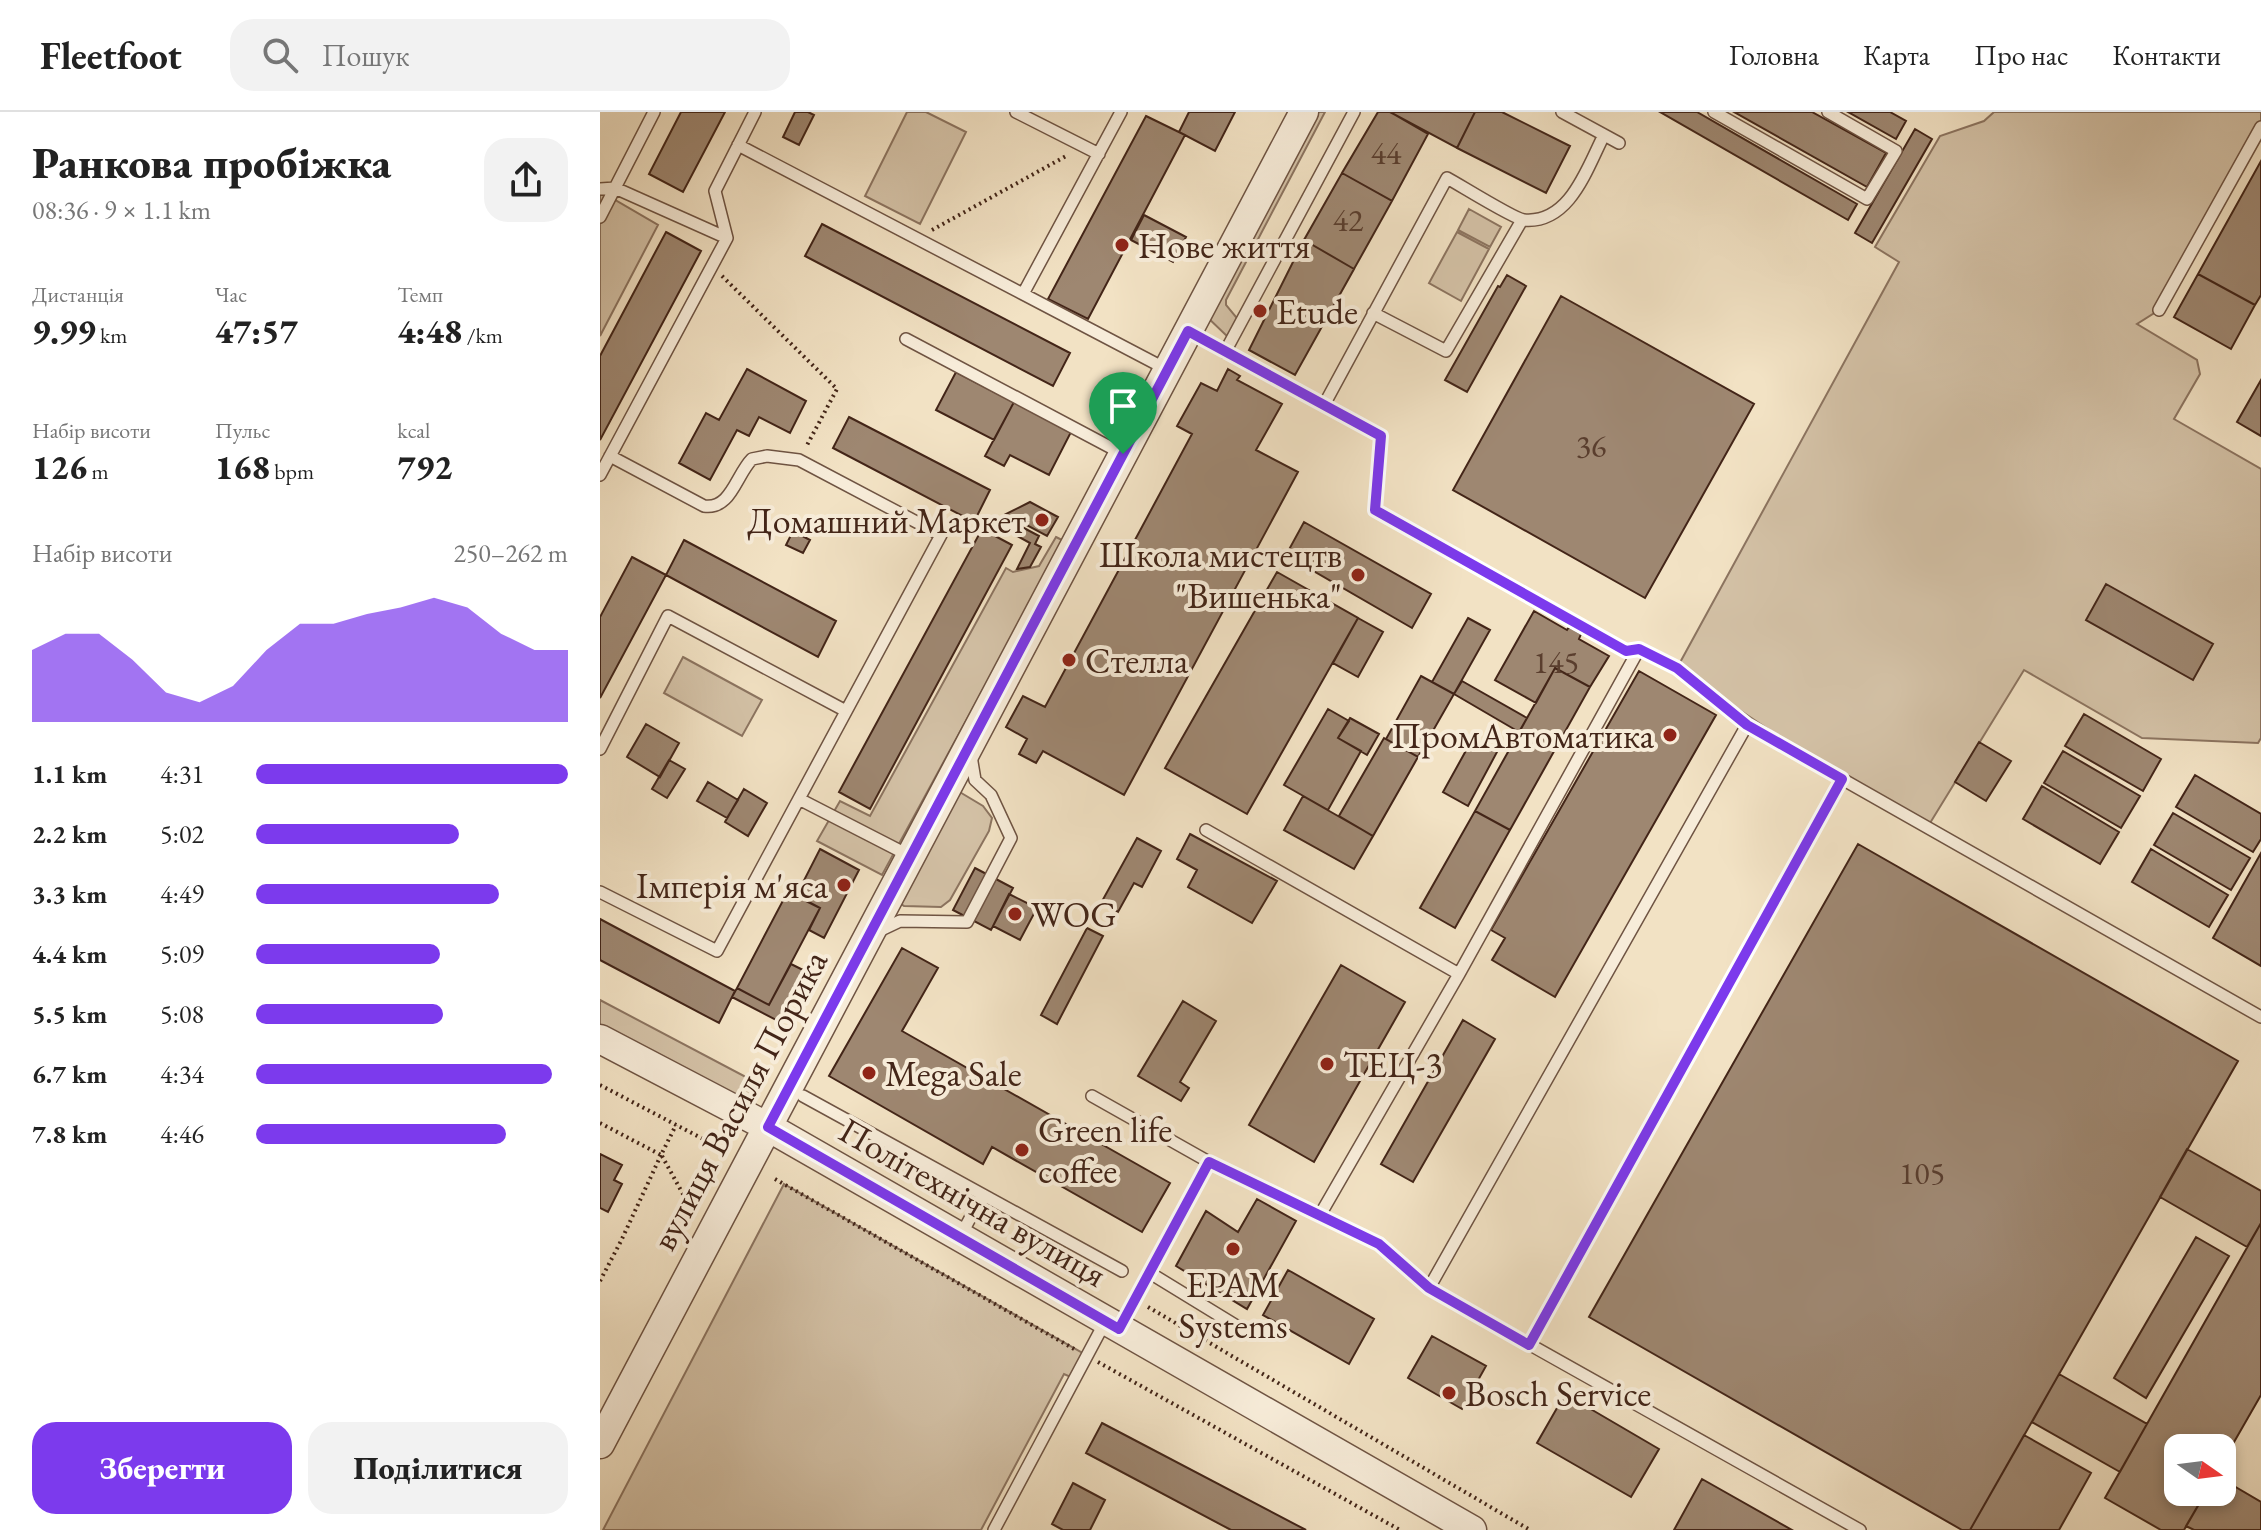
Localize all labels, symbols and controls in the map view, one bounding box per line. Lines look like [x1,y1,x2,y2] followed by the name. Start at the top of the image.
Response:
[230,19,790,91] search box
[40,31,182,80] text: Fleetfoot
[258,33,302,77] icon: search
[322,36,410,75] text: Пошук
[1729,37,1819,73] text: Головна
[1863,37,1930,73] text: Карта
[1974,37,2068,73] text: Про нас
[2112,37,2221,73] text: Контакти
[1371,132,1402,174] house number: 44
[32,134,391,191] text: Ранкова пробіжка
[484,138,568,222] button: share
[32,193,211,227] text: 08:36 · 9 × 1.1 km
[1333,199,1364,241] house number: 42
[1138,222,1310,269] place label: Нове життя
[1113,236,1131,254] marker: Нове життя
[32,280,124,309] text: Дистанція
[215,280,247,309] text: Час
[397,280,443,309] text: Темп
[1276,288,1358,335] place label: Etude
[1251,302,1269,320] marker: Etude
[32,309,96,353] text: 9.99
[215,309,298,353] text: 47:57
[397,309,462,353] text: 4:48
[96,321,127,350] text: km
[462,321,503,350] text: /km
[1089,372,1157,454] pin
[1101,384,1145,428] icon: arrive
[32,416,151,445] text: Набір висоти
[215,416,270,445] text: Пульс
[397,416,430,445] text: kcal
[1576,425,1606,467] house number: 36
[32,445,87,489] text: 126
[215,445,270,489] text: 168
[397,445,452,489] text: 792
[87,457,109,486] text: m
[270,457,314,486] text: bpm
[747,497,1026,544] place label: Домашний Маркет
[1033,511,1051,529] marker: Домашний Маркет
[1099,531,1342,619] place label: Школа мистецтв "Вишенька"
[32,536,172,570] text: Набір висоти
[453,536,568,570] text: 250–262 m
[1349,566,1367,584] marker: Школа мистецтв "Вишенька"
[1085,637,1189,684] place label: Стелла
[1533,641,1579,683] house number: 145
[1060,651,1078,669] marker: Стелла
[1391,712,1655,759] place label: ПромАвтоматика
[1661,726,1679,744] marker: ПромАвтоматика
[32,757,107,791] text: 1.1 km
[160,757,204,791] text: 4:31
[32,817,107,851] text: 2.2 km
[160,817,204,851] text: 5:02
[636,862,829,909] place label: Імперія м'яса
[835,876,853,894] marker: Імперія м'яса
[32,877,107,911] text: 3.3 km
[160,877,204,911] text: 4:49
[1031,891,1116,938] place label: WOG
[1006,905,1024,923] marker: WOG
[32,937,107,971] text: 4.4 km
[160,937,204,971] text: 5:09
[640,941,838,1258] street label: вулиця Василя Порика
[32,997,107,1031] text: 5.5 km
[160,997,204,1031] text: 5:08
[1343,1041,1443,1088] place label: ТЕЦ-3
[885,1050,1022,1097] place label: Mega Sale
[1318,1055,1336,1073] marker: ТЕЦ-3
[32,1057,107,1091] text: 6.7 km
[160,1057,204,1091] text: 4:34
[860,1064,878,1082] marker: Mega Sale
[831,1106,1115,1298] street label: Політехнічна вулиця
[1038,1106,1172,1194] place label: Green life coffee
[32,1117,107,1151] text: 7.8 km
[160,1117,204,1151] text: 4:46
[1013,1141,1031,1159] marker: Green life coffee
[1899,1152,1945,1194] house number: 105
[1224,1240,1242,1258] marker: EPAM Systems
[1178,1261,1288,1349] place label: EPAM Systems
[1465,1370,1651,1417] place label: Bosch Service
[1440,1384,1458,1402] marker: Bosch Service
[32,1422,292,1514] button: Зберегти
[308,1422,568,1514] button: Поділитися
[2164,1434,2236,1506] north arrow
[2164,1434,2236,1506] map controls

